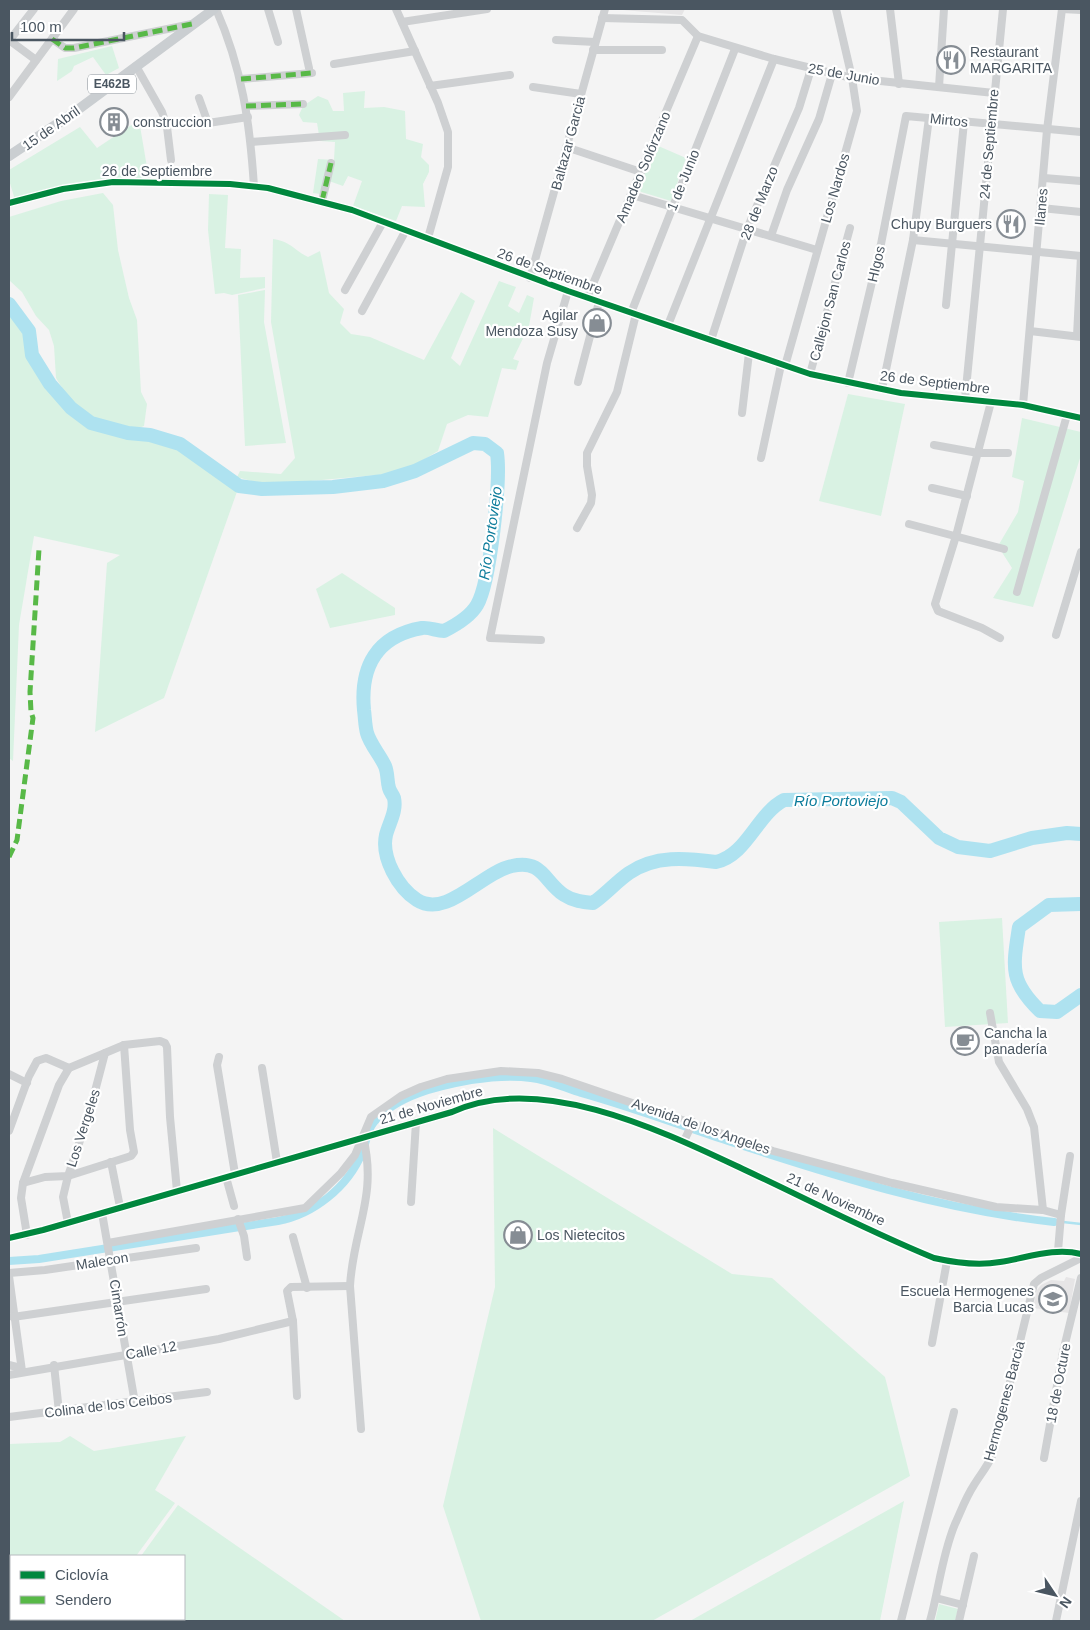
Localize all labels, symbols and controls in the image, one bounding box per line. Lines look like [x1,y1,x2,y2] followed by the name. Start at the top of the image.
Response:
[12,10,125,42] scale bar
[20,18,62,35] text: 100 m
[970,44,1053,76] place label: Restaurant MARGARITA
[936,45,966,75] restaurant icon: Restaurant MARGARITA
[807,60,881,88] street label: 25 de Junio
[88,74,136,94] road number: E462B
[976,88,1002,200] street label: 24 de Septiembre
[548,94,588,192] street label: Baltazar Garcia
[19,102,83,154] street label: 15 de Abril
[99,107,129,137] building icon: construccion
[612,109,674,225] street label: Amadeo Solórzano
[929,110,969,130] street label: Mirtos
[133,114,212,130] place label: construccion
[663,147,703,213] street label: 1 de Junio
[817,151,853,225] street label: Los Nardos
[102,163,212,179] street label: 26 de Septiembre
[737,164,781,242] street label: 28 de Marzo
[1031,188,1051,226] street label: Ilanes
[996,209,1026,239] restaurant icon: Chupy Burguers
[891,216,992,232] place label: Chupy Burguers
[806,239,854,363] street label: Callejon San Carlos
[864,244,888,284] street label: HIgos
[495,245,605,297] street label: 26 de Septiembre
[485,307,578,339] place label: Agilar Mendoza Susy
[582,308,612,338] shop icon: Agilar Mendoza Susy
[879,367,991,397] street label: 26 de Septiembre
[475,485,505,581] water label: Río Portoviejo
[794,792,888,809] water label: Río Portoviejo
[984,1025,1047,1057] place label: Cancha la panadería
[950,1026,980,1056] cafe icon: Cancha la panadería
[378,1083,485,1127] street label: 21 de Noviembre
[63,1087,103,1169] street label: Los Vergeles
[630,1095,772,1157] street label: Avenida de los Angeles
[784,1169,888,1229] street label: 21 de Noviembre
[503,1220,533,1250] shop icon: Los Nietecitos
[537,1227,625,1243] place label: Los Nietecitos
[75,1249,129,1273] street label: Malecon
[107,1278,131,1338] street label: Cimarrón
[900,1283,1034,1315] place label: Escuela Hermogenes Barcia Lucas
[1038,1284,1068,1314] school or university icon: Escuela Hermogenes Barcia Lucas
[124,1338,178,1362] street label: Calle 12
[980,1339,1028,1463] street label: Hermogenes Barcia
[1042,1342,1074,1424] street label: 18 de Octure
[43,1389,173,1421] street label: Colina de los Ceibos
[10,1555,185,1620] legend
[55,1566,109,1583] text: Ciclovía
[1030,1570,1080,1620] north arrow
[55,1591,112,1608] text: Sendero
[1056,1594,1075,1611] text: N

